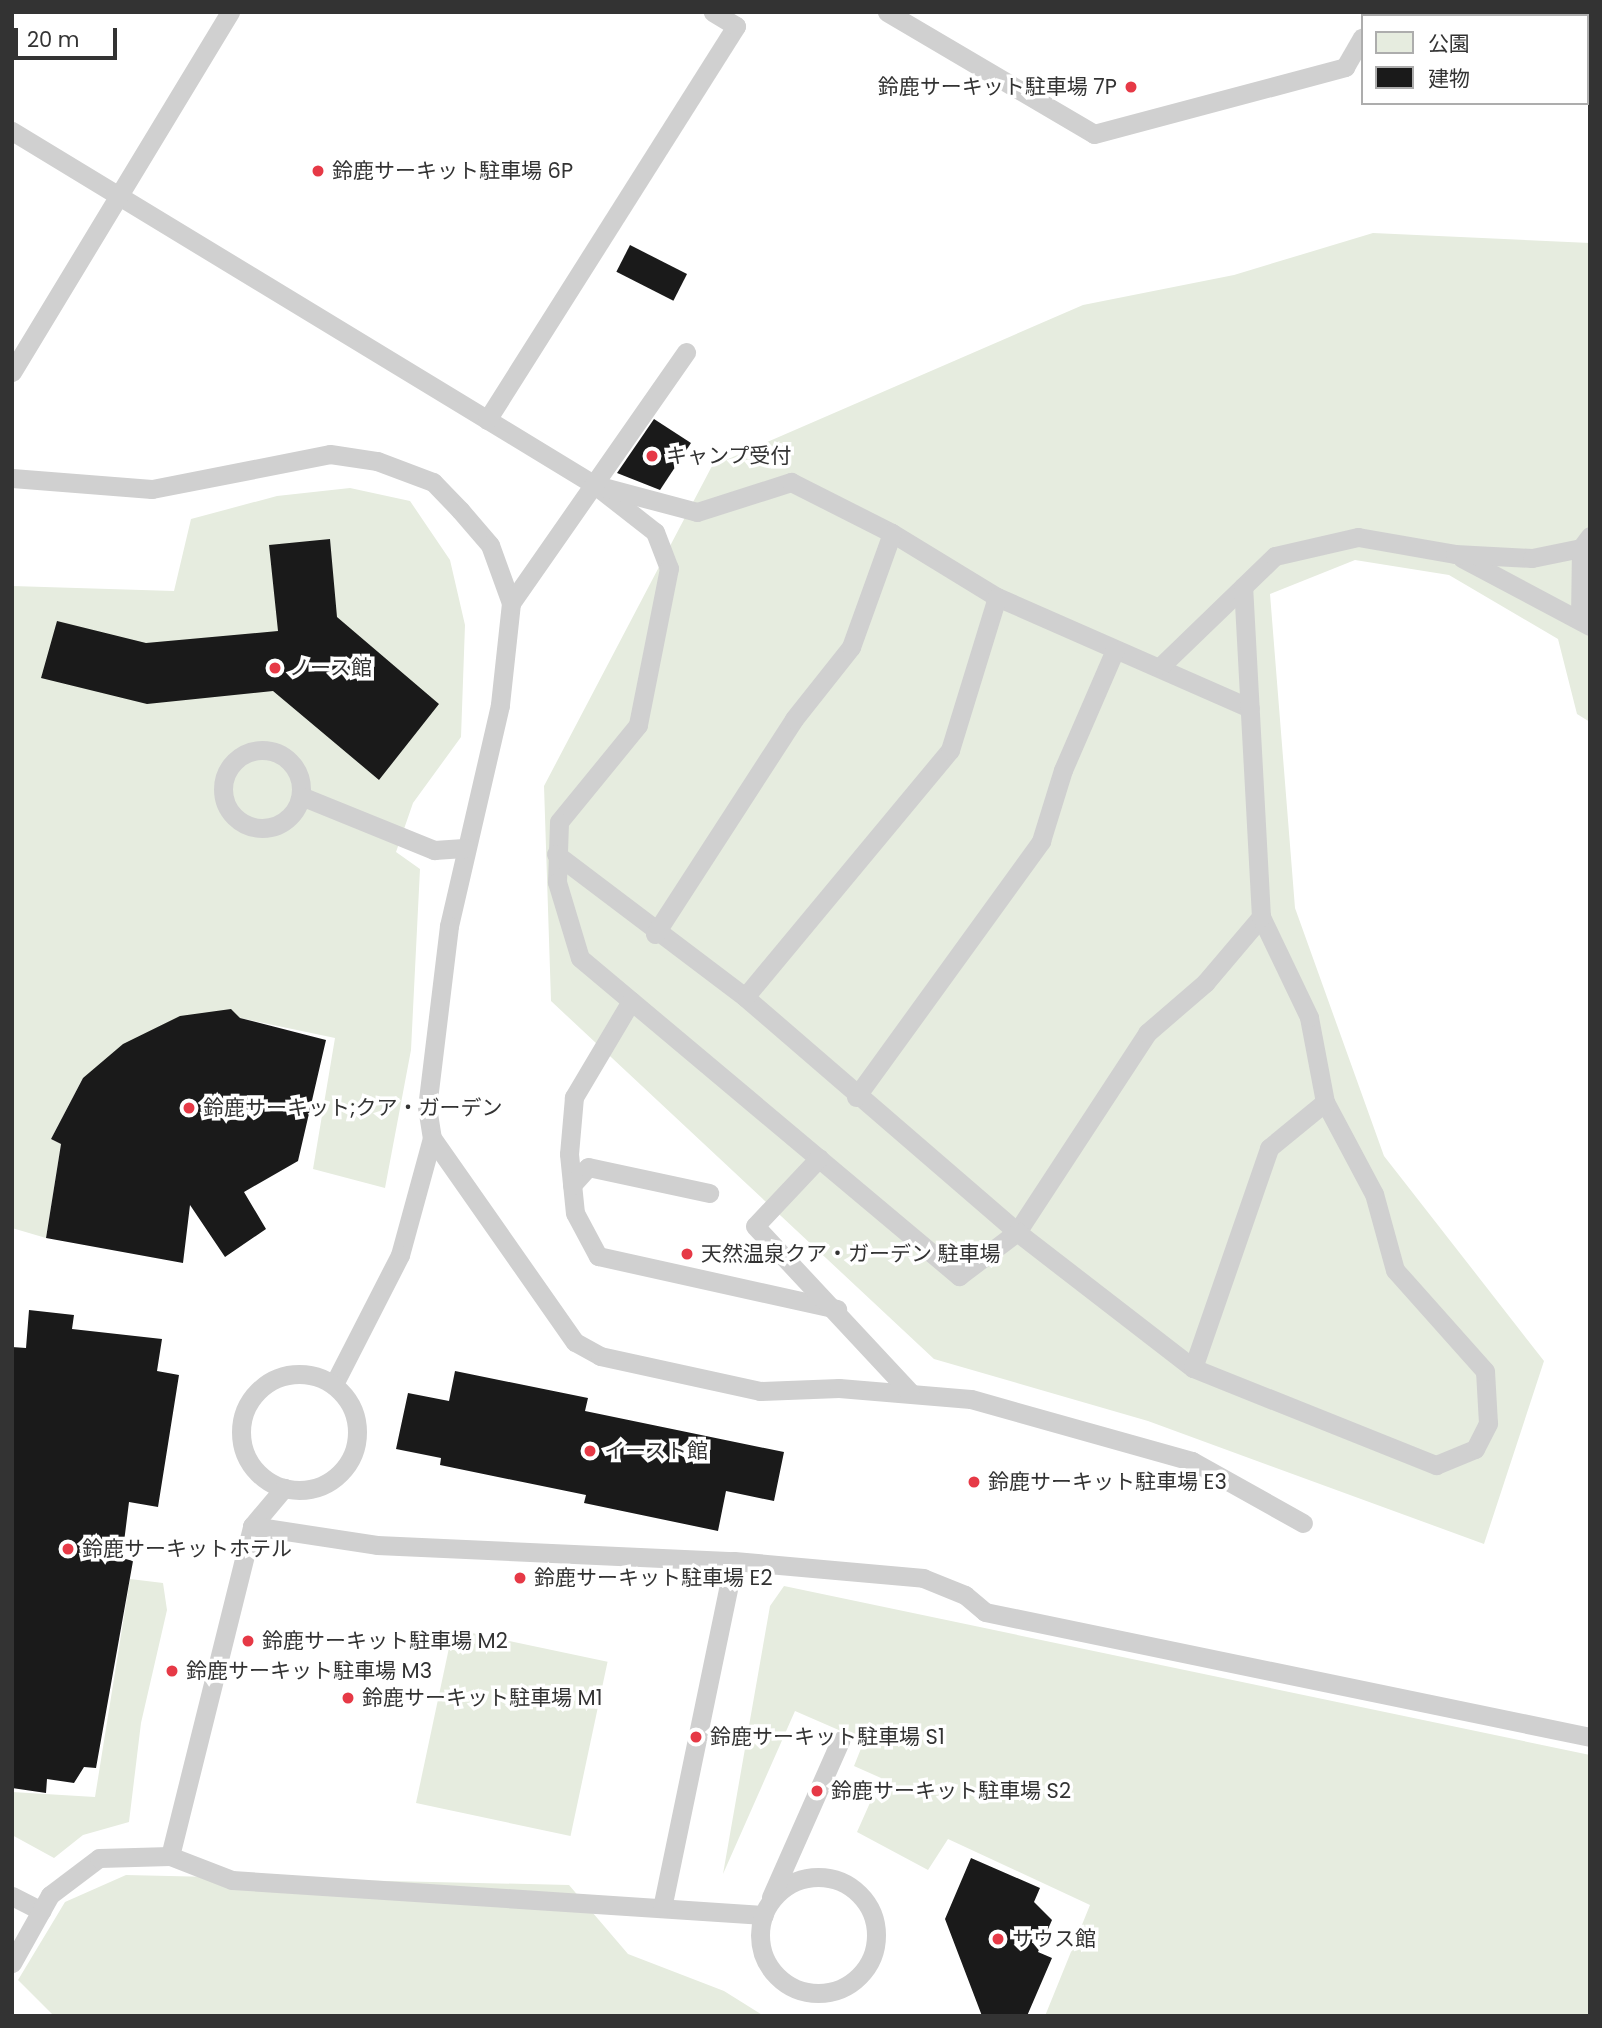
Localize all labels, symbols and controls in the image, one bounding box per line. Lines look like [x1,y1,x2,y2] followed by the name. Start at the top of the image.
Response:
[18,14,121,58] scale bar
[1360,14,1588,105] legend
[27,25,80,54] text: 20 m
[1428,29,1470,58] text: 公園
[1428,64,1470,93] text: 建物
[878,74,1117,100] place label: 鈴鹿サーキット駐車場 7P
[1123,79,1139,95] marker: 鈴鹿サーキット駐車場 7P
[332,158,573,184] place label: 鈴鹿サーキット駐車場 6P
[310,163,326,179] marker: 鈴鹿サーキット駐車場 6P
[666,443,792,469] place label: キャンプ受付
[644,448,660,464] marker: キャンプ受付
[289,655,373,681] place label: ノース館
[267,660,283,676] marker: ノース館
[203,1095,503,1121] place label: 鈴鹿サーキット;クア・ガーデン
[181,1100,197,1116] marker: 鈴鹿サーキット;クア・ガーデン
[701,1241,1001,1267] place label: 天然温泉クア・ガーデン 駐車場
[679,1246,695,1262] marker: 天然温泉クア・ガーデン 駐車場
[604,1438,709,1464] place label: イースト館
[582,1443,598,1459] marker: イースト館
[988,1469,1227,1495] place label: 鈴鹿サーキット駐車場 E3
[966,1474,982,1490] marker: 鈴鹿サーキット駐車場 E3
[82,1536,292,1562] place label: 鈴鹿サーキットホテル
[60,1541,76,1557] marker: 鈴鹿サーキットホテル
[534,1565,772,1591] place label: 鈴鹿サーキット駐車場 E2
[512,1570,528,1586] marker: 鈴鹿サーキット駐車場 E2
[262,1628,508,1654] place label: 鈴鹿サーキット駐車場 M2
[240,1633,256,1649] marker: 鈴鹿サーキット駐車場 M2
[186,1658,432,1684] place label: 鈴鹿サーキット駐車場 M3
[164,1663,180,1679] marker: 鈴鹿サーキット駐車場 M3
[362,1685,602,1711] place label: 鈴鹿サーキット駐車場 M1
[340,1690,356,1706] marker: 鈴鹿サーキット駐車場 M1
[710,1724,945,1750] place label: 鈴鹿サーキット駐車場 S1
[688,1729,704,1745] marker: 鈴鹿サーキット駐車場 S1
[831,1778,1071,1804] place label: 鈴鹿サーキット駐車場 S2
[809,1783,825,1799] marker: 鈴鹿サーキット駐車場 S2
[1012,1926,1096,1952] place label: サウス館
[990,1931,1006,1947] marker: サウス館

